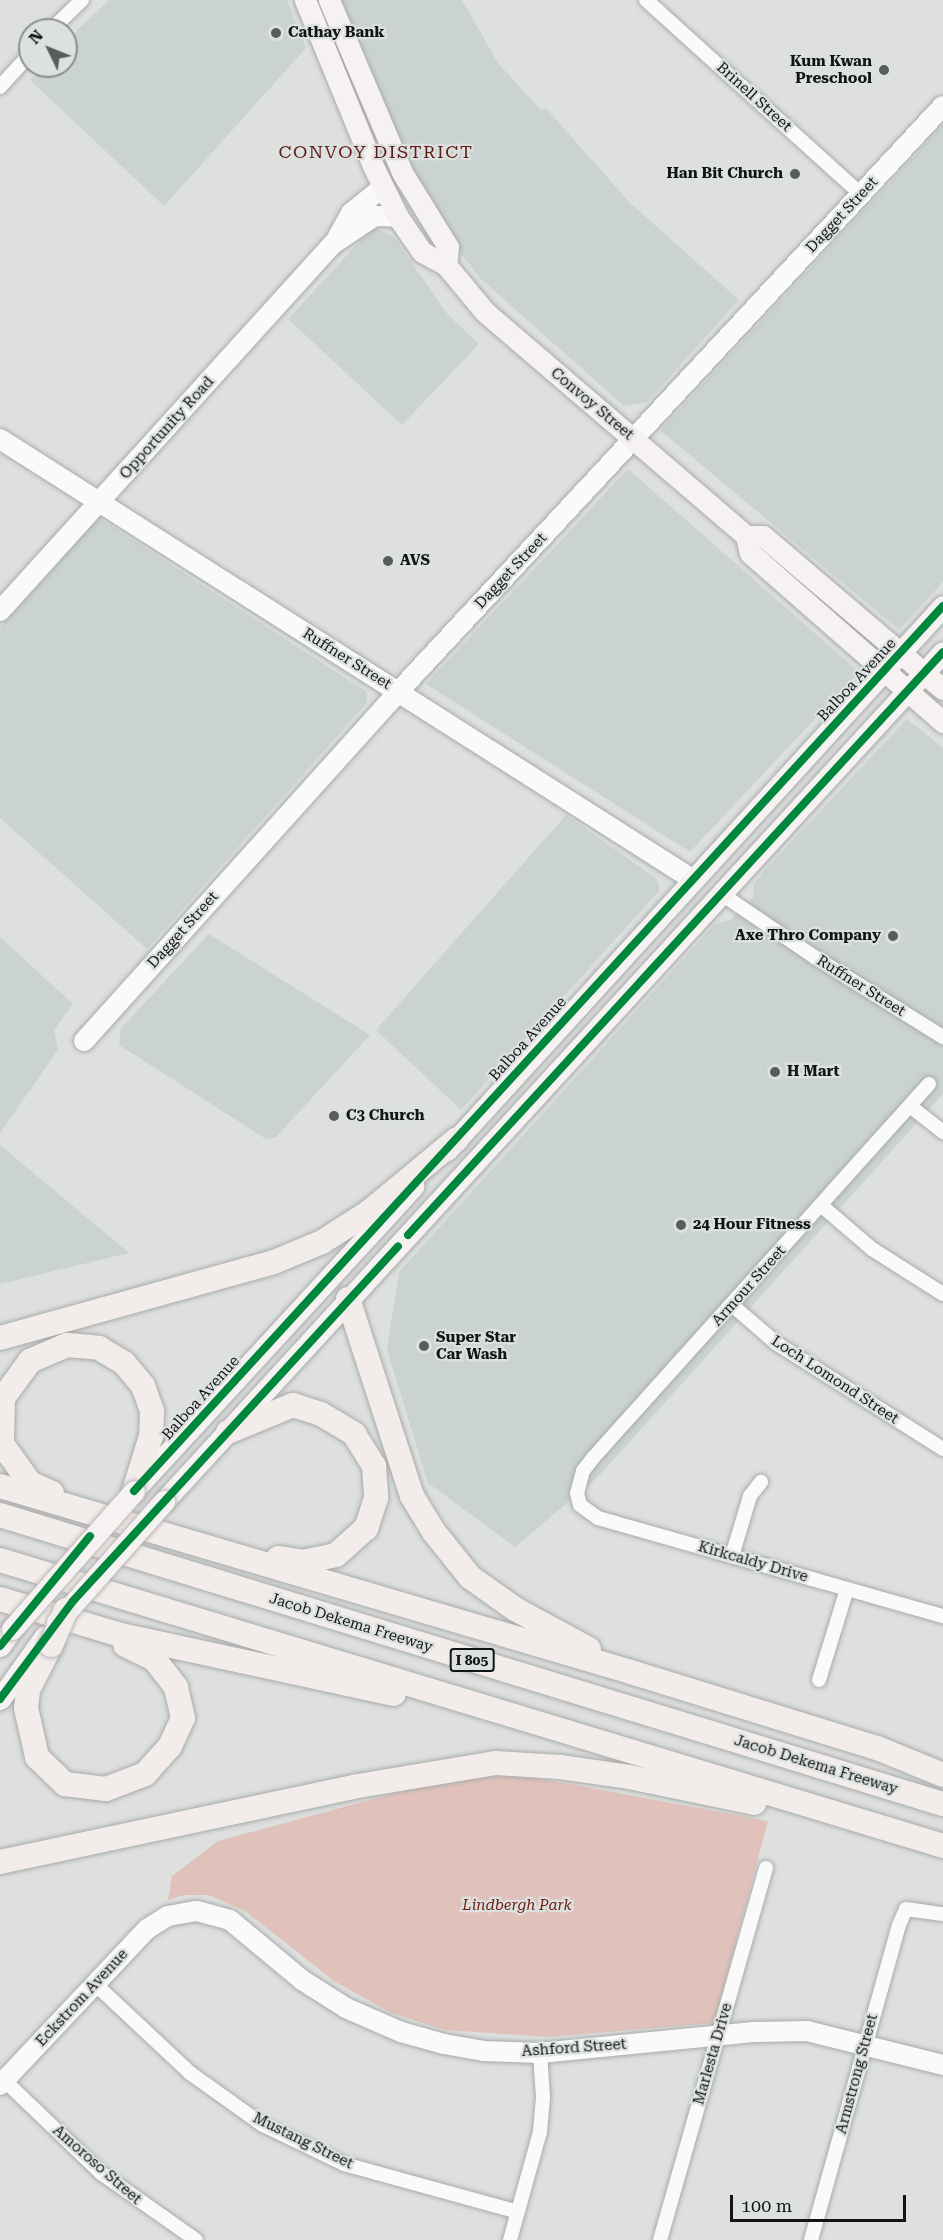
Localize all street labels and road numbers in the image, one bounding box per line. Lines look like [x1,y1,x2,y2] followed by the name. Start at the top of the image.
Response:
[713,59,795,135] street label: Brinell Street
[802,173,882,257] street label: Dagget Street
[547,364,637,444] street label: Convoy Street
[116,373,218,483] street label: Opportunity Road
[471,529,551,613] street label: Dagget Street
[299,625,395,693] street label: Ruffner Street
[814,635,900,725] street label: Balboa Avenue
[144,888,222,972] street label: Dagget Street
[813,952,909,1020] street label: Ruffner Street
[485,993,571,1085] street label: Balboa Avenue
[708,1242,790,1330] street label: Armour Street
[768,1332,902,1428] street label: Loch Lomond Street
[158,1352,244,1444] street label: Balboa Avenue
[696,1538,810,1586] street label: Kirkcaldy Drive
[267,1590,435,1656] street label: Jacob Dekema Freeway
[450,1649,494,1671] road number: I 805
[732,1732,900,1798] street label: Jacob Dekema Freeway
[32,1946,132,2050] street label: Eckstrom Avenue
[690,2001,736,2107] street label: Marlesta Drive
[832,2012,882,2136] street label: Armstrong Street
[521,2035,627,2061] street label: Ashford Street
[250,2109,356,2173] street label: Mustang Street
[49,2122,145,2208] street label: Amoroso Street

